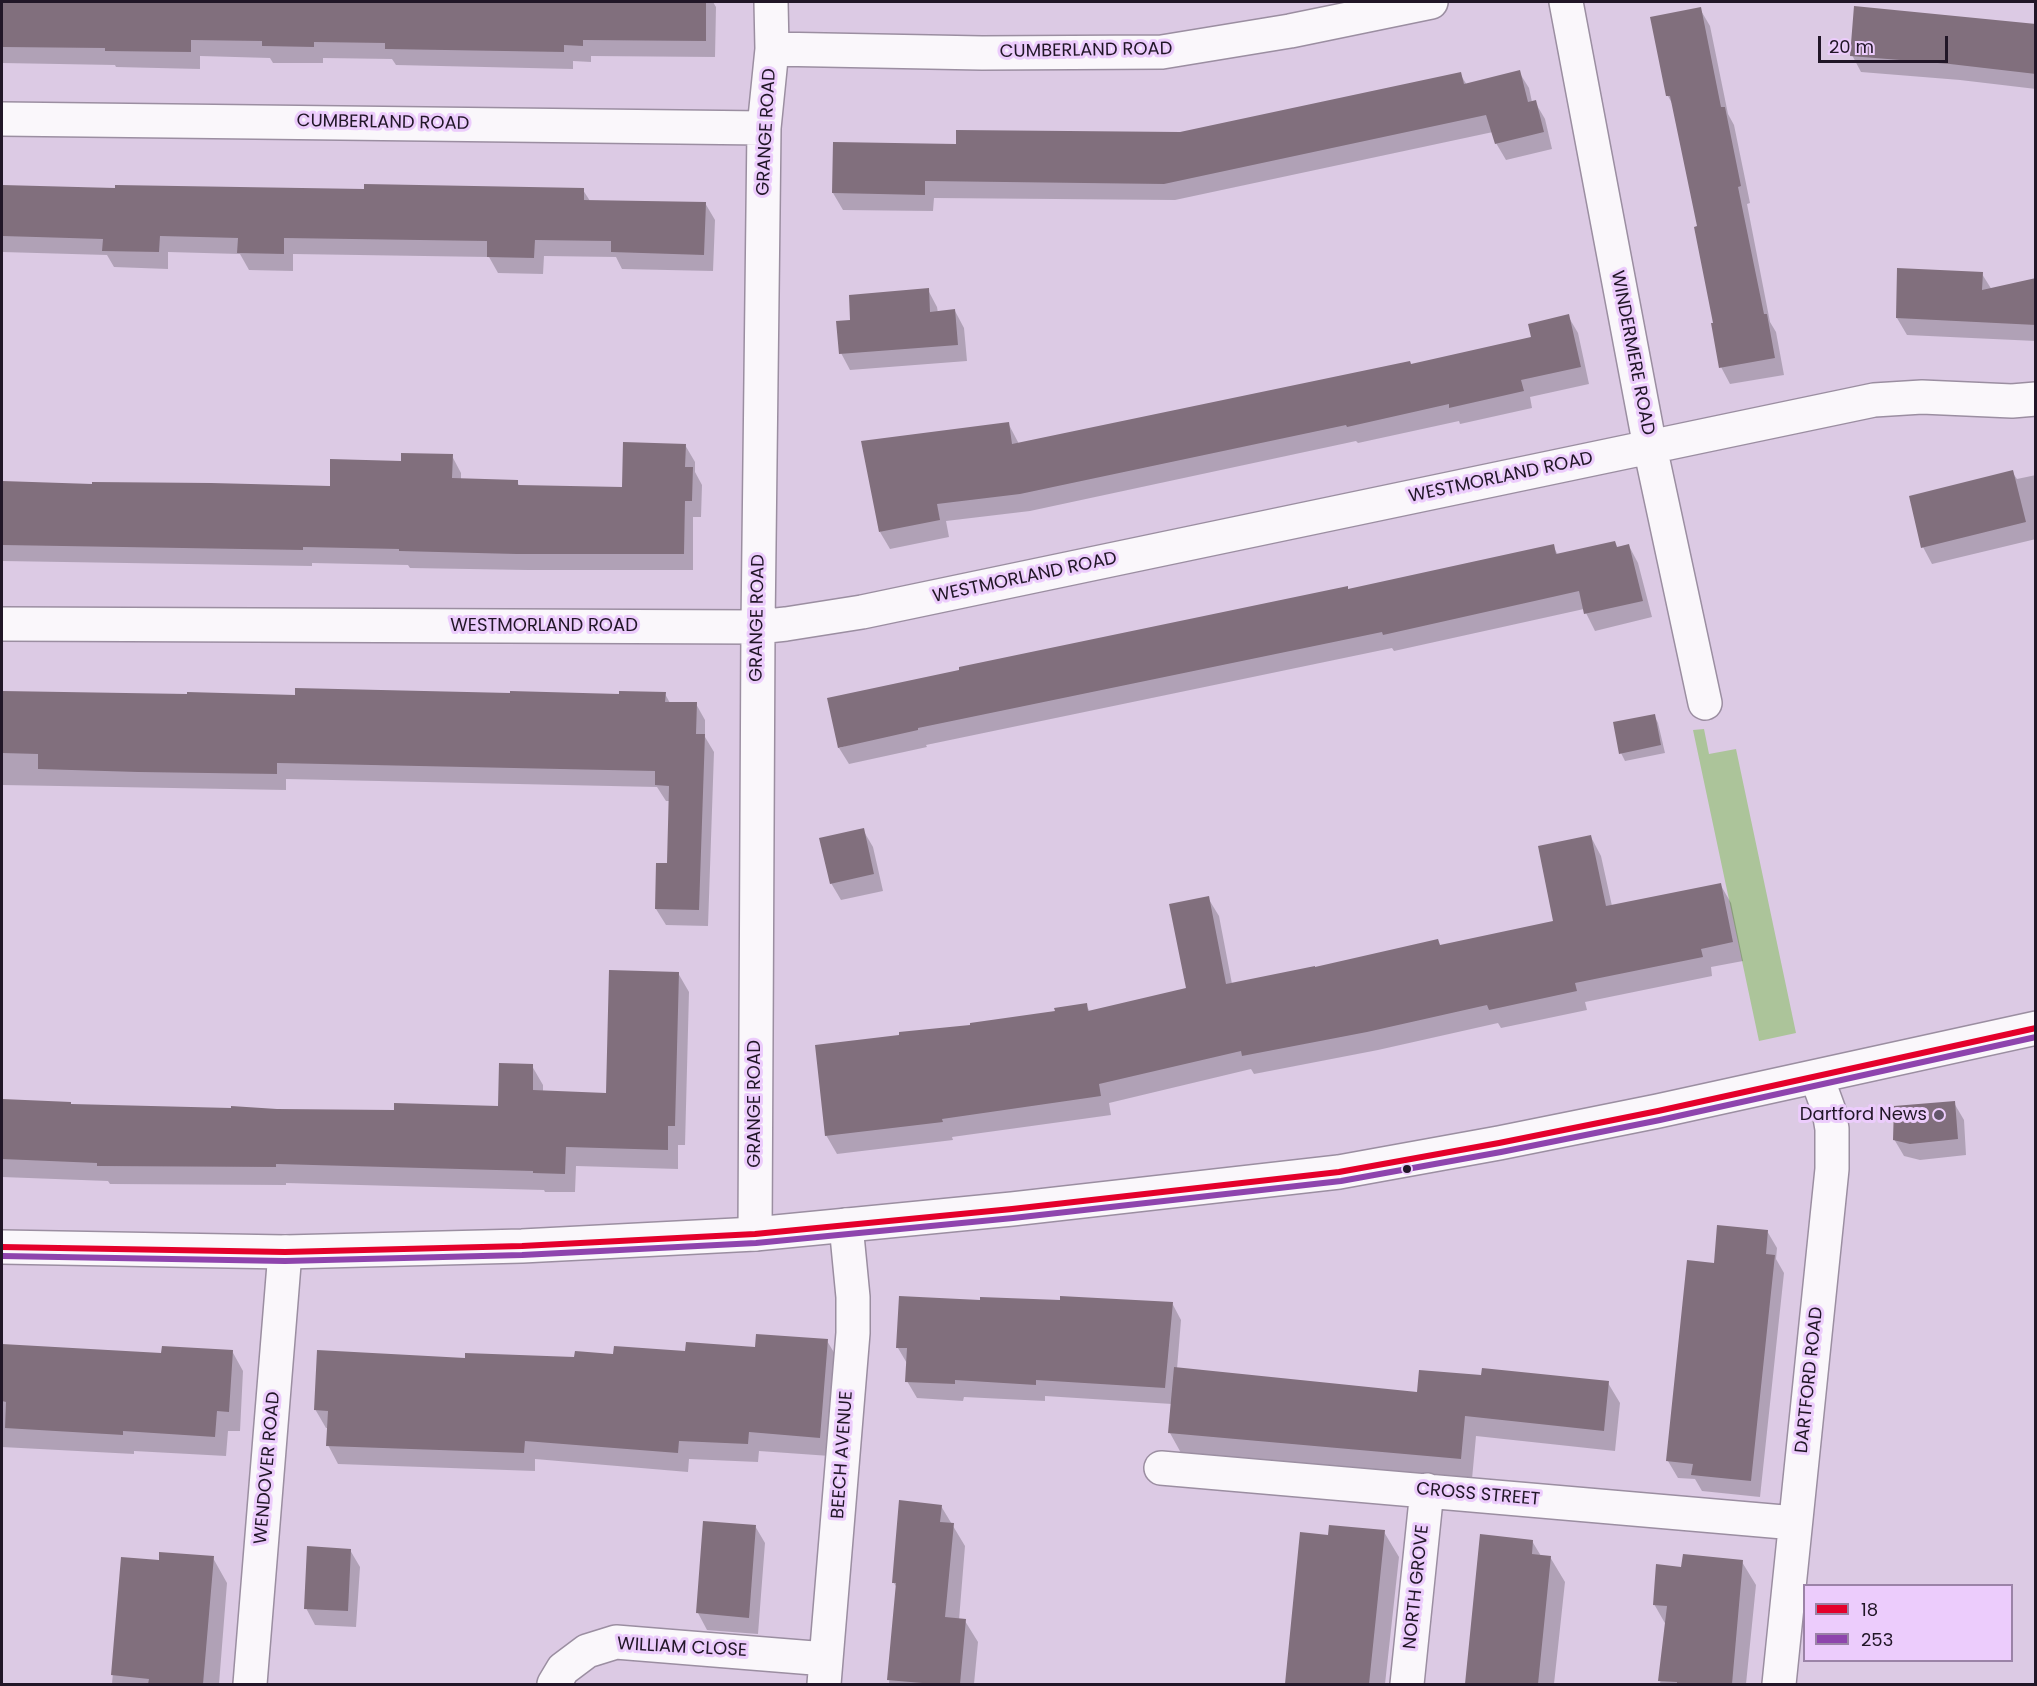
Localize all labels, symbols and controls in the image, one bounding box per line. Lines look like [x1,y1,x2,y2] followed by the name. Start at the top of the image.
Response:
[1821,24,1952,62] scale bar
[1829,34,1874,59] text: 20 m
[999,39,1173,63] street label: CUMBERLAND ROAD
[753,68,781,196] street label: GRANGE ROAD
[296,111,470,135] street label: CUMBERLAND ROAD
[1605,269,1659,437] street label: WINDERMERE ROAD
[1407,448,1595,508] street label: WESTMORLAND ROAD
[931,548,1119,608] street label: WESTMORLAND ROAD
[746,554,770,682] street label: GRANGE ROAD
[450,615,638,637] street label: WESTMORLAND ROAD
[744,1040,766,1168] street label: GRANGE ROAD
[1800,1104,1927,1126] place label: Dartford News
[1932,1108,1946,1122] marker: Dartford News
[1401,1163,1413,1175] unlabelled marker
[1792,1306,1828,1454] street label: DARTFORD ROAD
[828,1390,858,1520] street label: BEECH AVENUE
[251,1391,285,1545] street label: WENDOVER ROAD
[1415,1479,1541,1511] street label: CROSS STREET
[1400,1524,1434,1650] street label: NORTH GROVE
[1803,1584,2013,1662] legend
[1861,1597,1878,1622] text: 18
[1861,1627,1893,1652] text: 253
[617,1634,747,1662] street label: WILLIAM CLOSE

